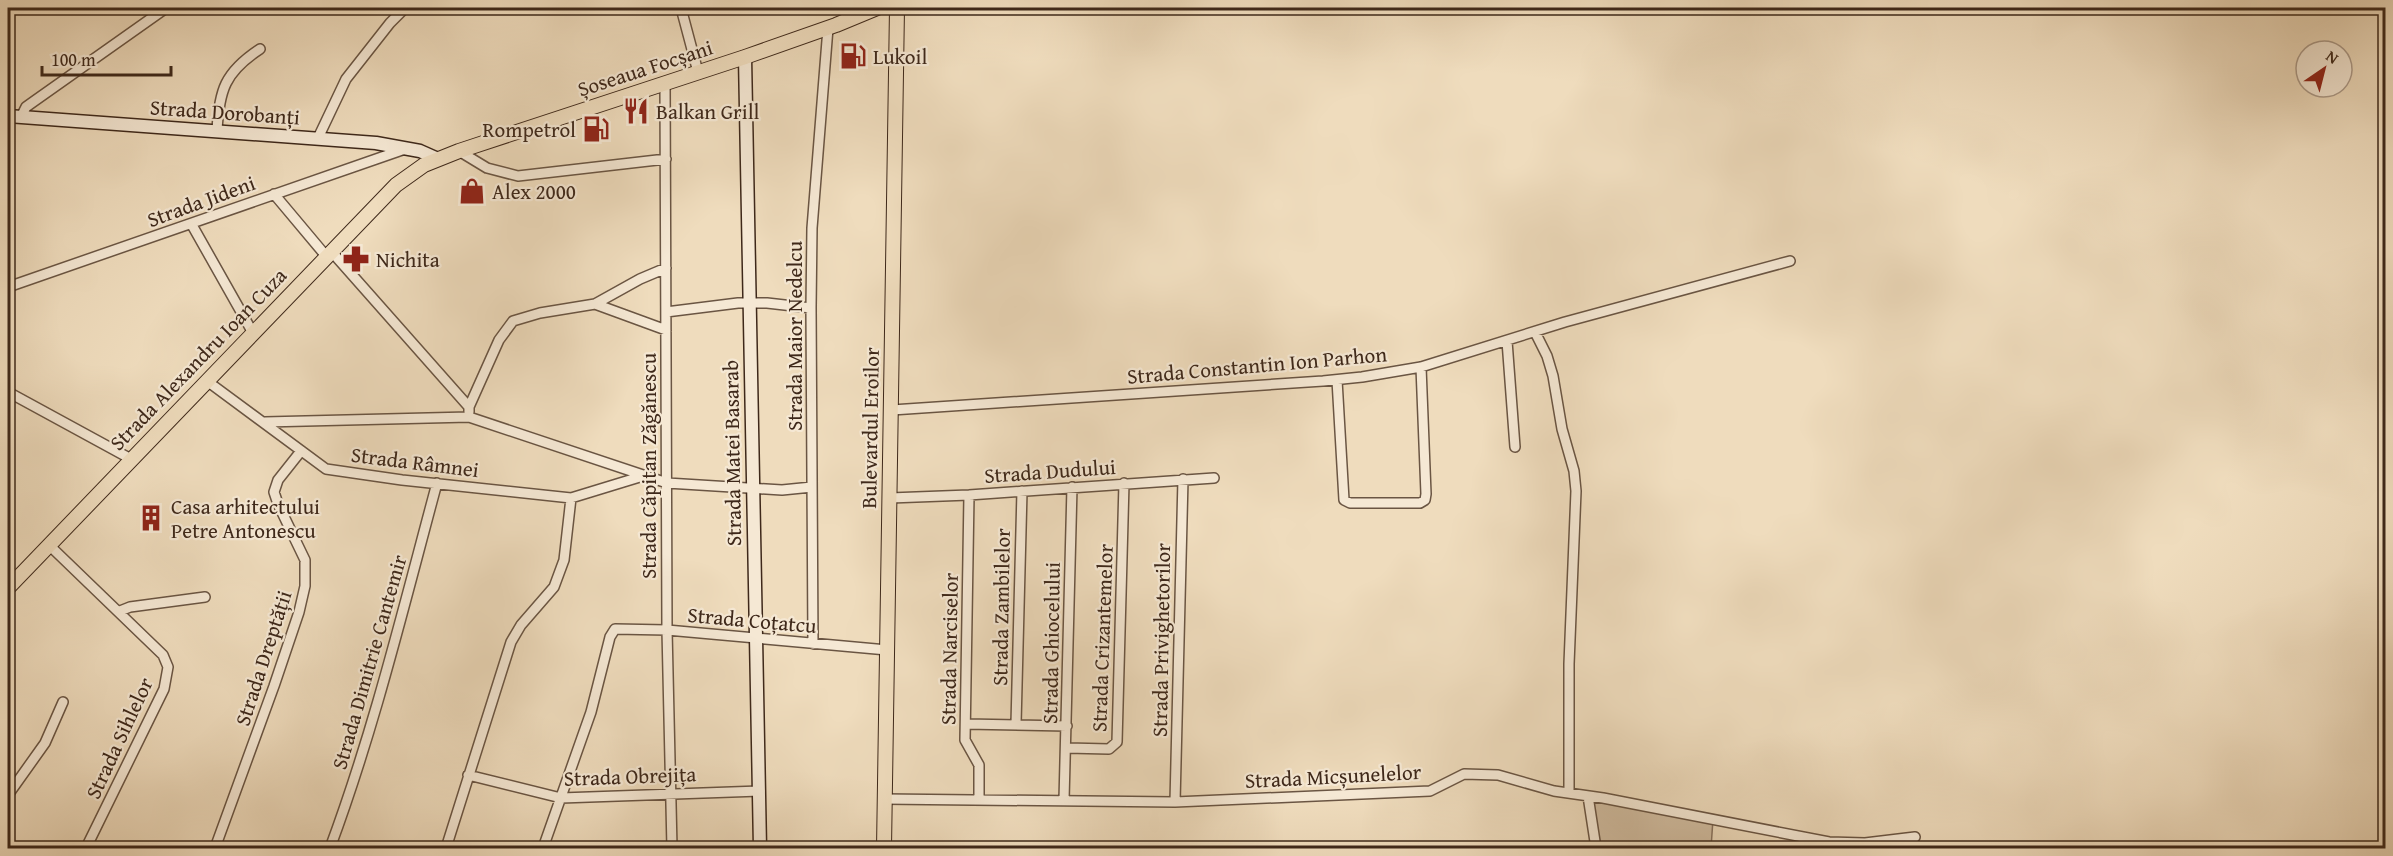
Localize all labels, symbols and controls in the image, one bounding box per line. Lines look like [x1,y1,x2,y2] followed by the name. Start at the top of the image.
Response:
[573,32,717,104] street label: Șoseaua Focșani
[42,39,171,77] scale bar
[2294,39,2354,99] north arrow
[838,41,868,71] fuel station icon: Lukoil
[873,41,927,72] place label: Lukoil
[2321,44,2344,70] text: N
[51,46,96,73] text: 100 m
[149,91,301,133] street label: Strada Dorobanți
[621,96,651,126] restaurant icon: Balkan Grill
[656,96,760,127] place label: Balkan Grill
[482,114,576,145] place label: Rompetrol
[581,114,611,144] fuel station icon: Rompetrol
[143,167,260,235] street label: Strada Jideni
[457,176,487,206] shop icon: Alex 2000
[492,176,576,207] place label: Alex 2000
[779,240,810,431] street label: Strada Maior Nedelcu
[341,244,371,274] pharmacy icon: Nichita
[376,244,440,275] place label: Nichita
[102,261,294,457] street label: Strada Alexandru Ioan Cuza
[1126,338,1388,392] street label: Strada Constantin Ion Parhon
[853,347,887,509] street label: Bulevardul Eroilor
[633,352,664,579] street label: Strada Căpitan Zăgănescu
[715,360,749,546] street label: Strada Matei Basarab
[349,439,481,485] street label: Strada Râmnei
[983,451,1117,491] street label: Strada Dudului
[171,491,320,546] place label: Casa arhitectului Petre Antonescu
[136,503,166,533] building icon: Casa arhitectului Petre Antonescu
[984,528,1018,686] street label: Strada Zambilelor
[1144,542,1178,737] street label: Strada Privighetorilor
[1083,543,1121,733] street label: Strada Crizantemelor
[323,551,415,773] street label: Strada Dimitrie Cantemir
[1034,562,1068,724] street label: Strada Ghiocelului
[932,572,966,725] street label: Strada Narciselor
[227,586,300,730] street label: Strada Dreptății
[686,599,818,641] street label: Strada Coțatcu
[77,672,161,804] street label: Strada Sihlelor
[1244,756,1422,796] street label: Strada Micșunelelor
[563,758,697,794] street label: Strada Obrejița

